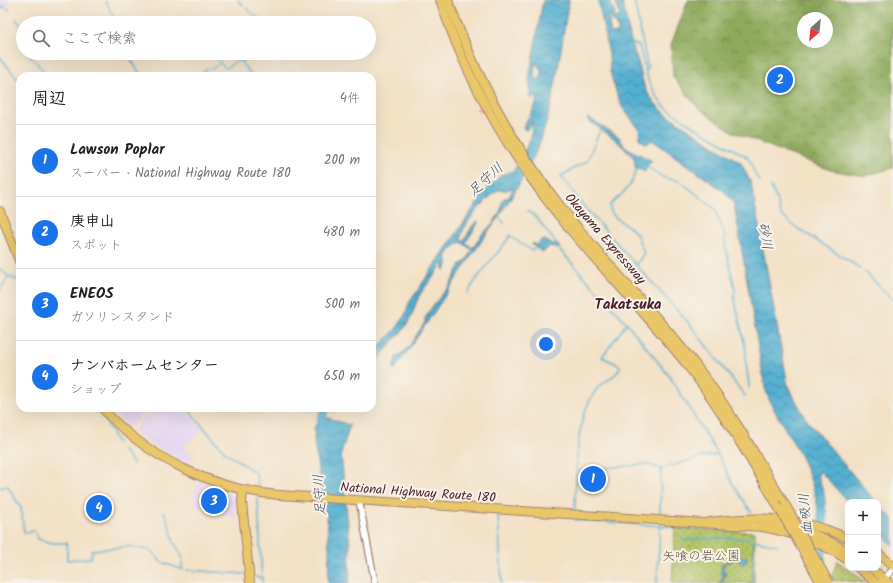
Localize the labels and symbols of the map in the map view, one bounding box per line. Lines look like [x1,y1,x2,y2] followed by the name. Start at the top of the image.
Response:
[797,12,833,48] north arrow
[767,65,793,95] pin: 2
[463,158,509,202] water label: 足守川
[559,189,651,290] street label: Okayama Expressway
[752,220,778,252] water label: 砂川
[595,293,662,317] district label: Takatsuka
[536,334,556,354] your location
[580,464,606,494] pin: 1
[308,473,332,517] water label: 足守川
[340,477,497,509] street label: National Highway Route 180
[201,486,227,516] pin: 3
[793,492,819,536] water label: 血吸川
[86,493,112,523] pin: 4
[662,546,740,567] park label: 矢喰の岩公園

